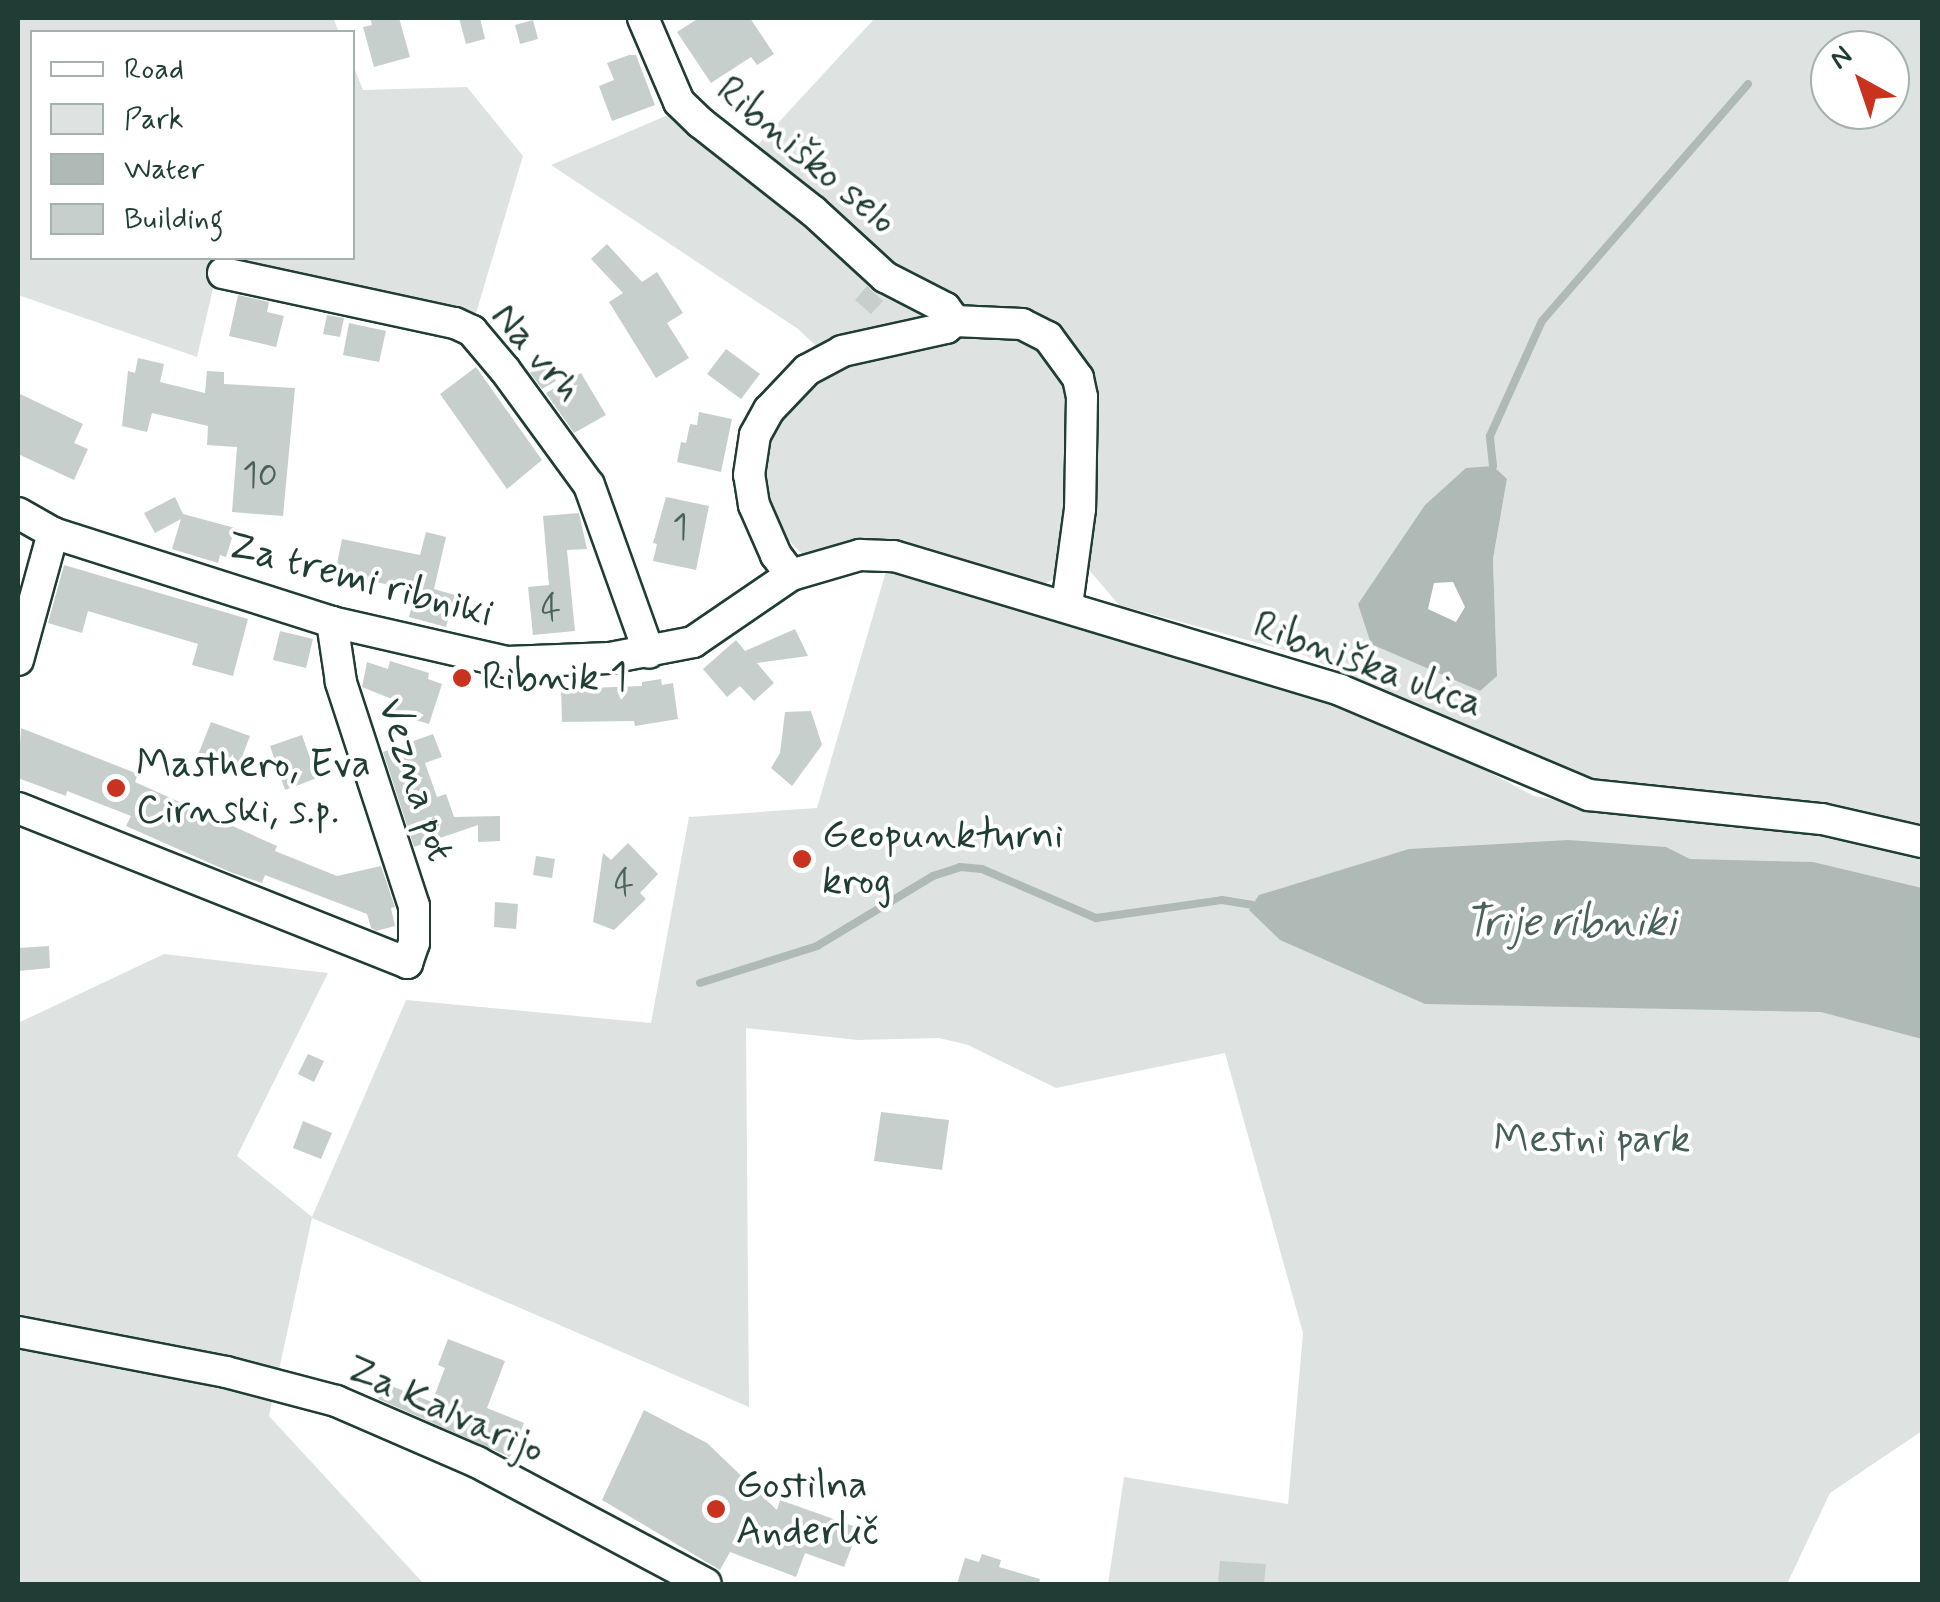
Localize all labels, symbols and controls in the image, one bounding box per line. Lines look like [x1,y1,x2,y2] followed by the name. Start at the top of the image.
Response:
[30,30,355,260] legend
[1810,30,1910,130] north arrow
[1823,38,1861,78] text: N
[124,50,184,89] text: Road
[704,65,908,247] street label: Ribniško selo
[124,100,184,139] text: Park
[124,150,204,189] text: Water
[124,200,223,239] text: Building
[481,295,591,411] street label: Na vrh
[242,455,278,497] house number: 10
[672,507,688,549] house number: 1
[209,518,511,642] street label: Za tremi ribniki
[541,588,561,630] house number: 4
[1245,601,1491,729] street label: Ribniška ulica
[482,654,628,702] place label: Ribnik 1
[451,667,473,689] marker: Ribnik 1
[366,691,464,869] street label: Vezna pot
[136,741,371,835] place label: Masthero, Eva Cirnski, s.p.
[105,777,127,799] marker: Masthero, Eva Cirnski, s.p.
[822,812,1063,906] place label: Geopunkturni krog
[791,848,813,870] marker: Geopunkturni krog
[614,863,634,905] house number: 4
[1464,899,1676,949] water label: Trije ribniki
[1494,1116,1690,1164] park label: Mestni park
[338,1345,552,1475] street label: Za Kalvarijo
[736,1462,879,1556] place label: Gostilna Anderlič
[705,1498,727,1520] marker: Gostilna Anderlič

